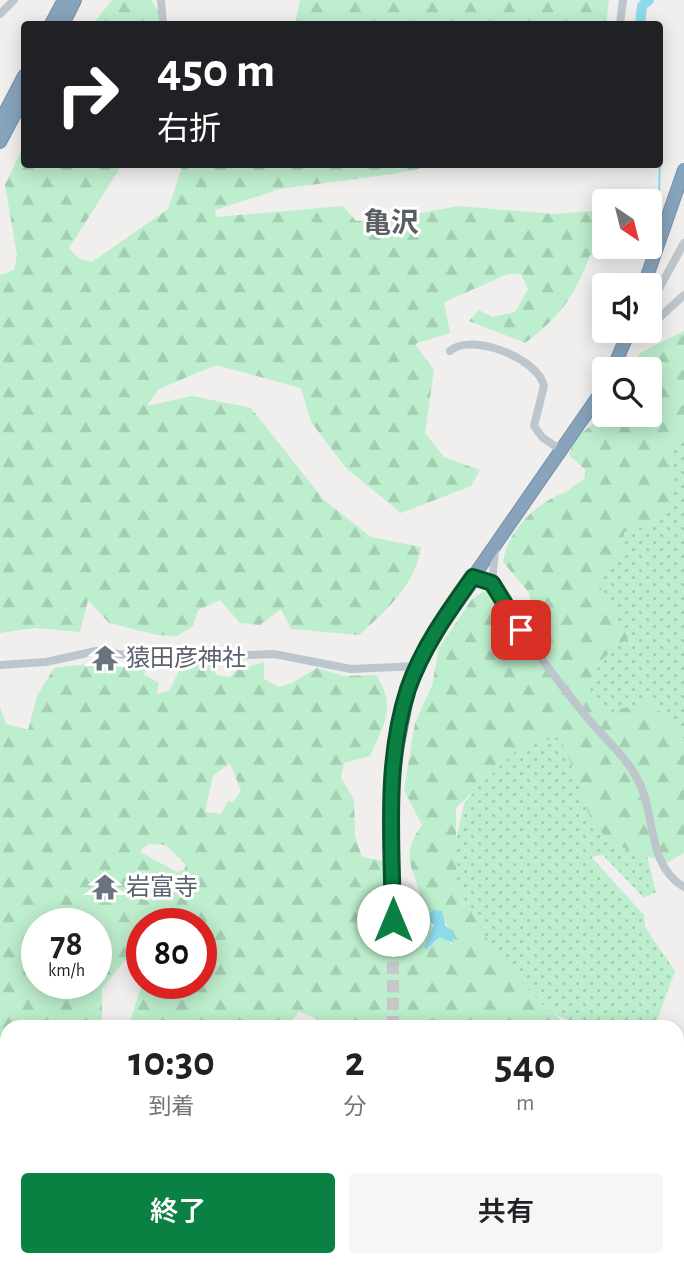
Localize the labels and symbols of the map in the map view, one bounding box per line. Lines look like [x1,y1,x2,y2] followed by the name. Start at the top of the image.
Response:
[592,189,662,259] north arrow
[363,208,419,238] district label: 亀沢
[491,600,551,660] pin
[90,643,120,673] temple icon: 猿田彦神社
[126,645,246,671] place label: 猿田彦神社
[90,872,120,902] temple icon: 岩富寺
[126,874,198,900] place label: 岩富寺
[356,883,430,957] position arrow
[126,908,217,999] speed limit sign: 80

